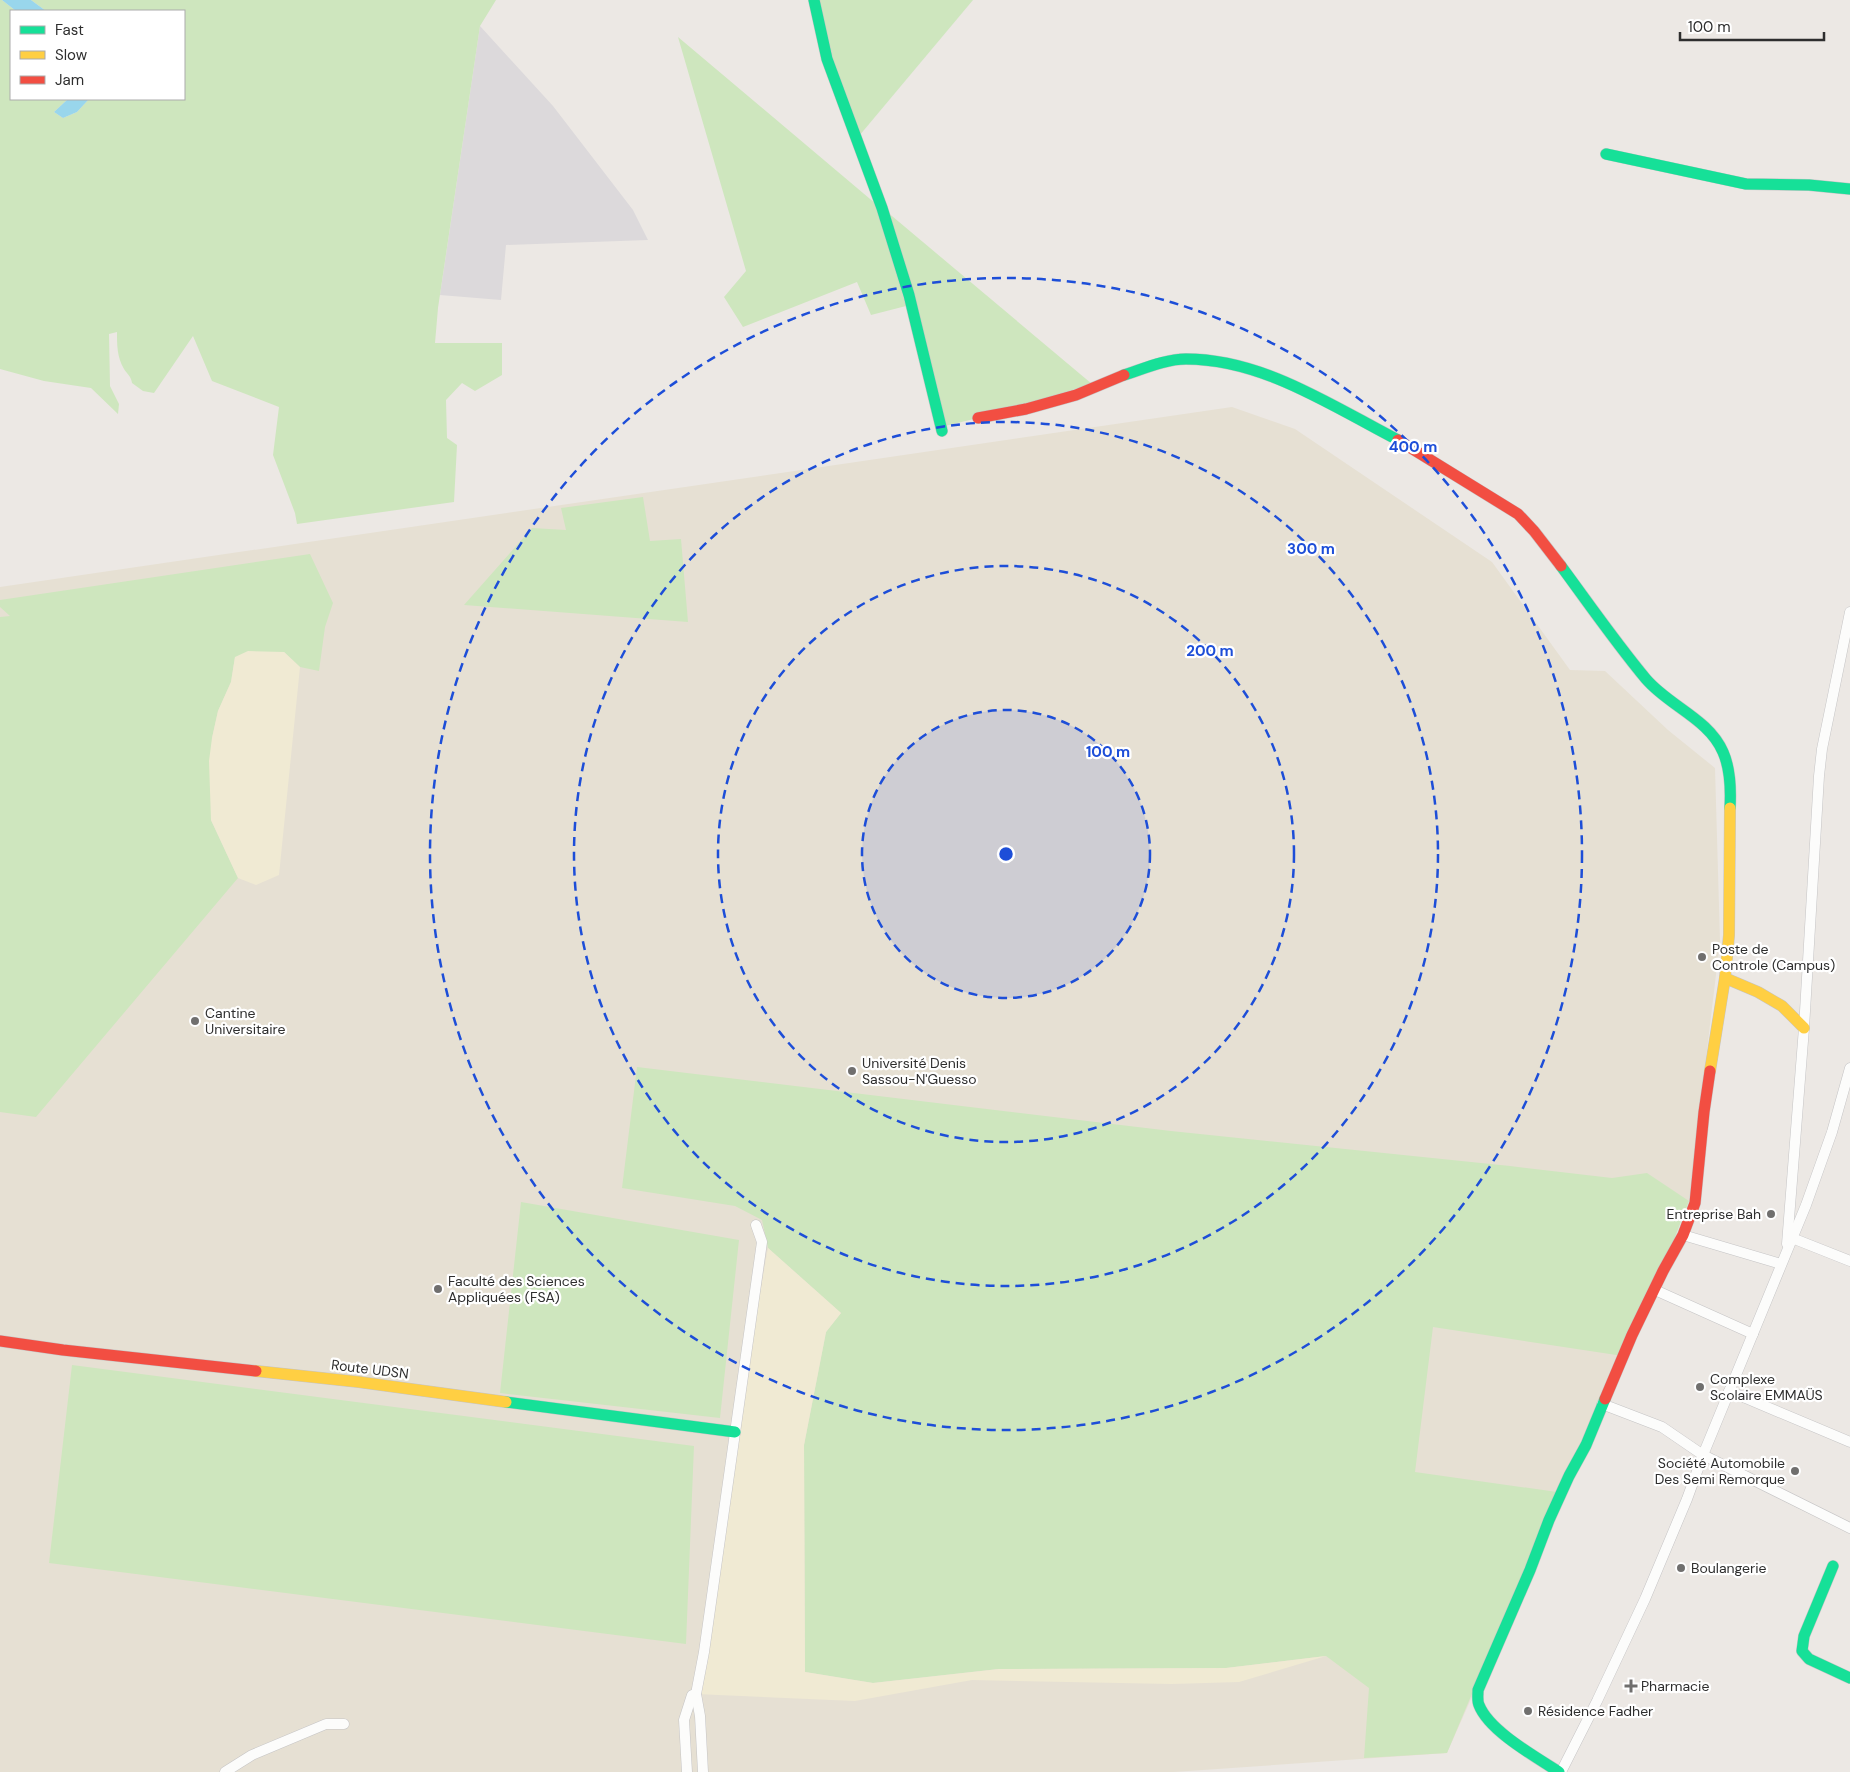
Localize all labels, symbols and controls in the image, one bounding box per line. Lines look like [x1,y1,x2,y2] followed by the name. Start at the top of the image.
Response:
[10,10,185,100] legend
[1680,10,1824,42] scale bar
[1688,17,1731,37] text: 100 m
[55,20,84,40] text: Fast
[55,45,88,65] text: Slow
[55,70,84,90] text: Jam
[1389,437,1437,457] text: 400 m
[1287,539,1335,559] text: 300 m
[1186,641,1234,661] text: 200 m
[1086,742,1130,762] text: 100 m
[997,845,1015,863] centre of rings
[1712,940,1835,974] place label: Poste de Controle (Campus)
[1696,951,1708,963] marker: Poste de Controle (Campus)
[205,1004,285,1038] place label: Cantine Universitaire
[189,1015,201,1027] marker: Cantine Universitaire
[862,1054,977,1088] place label: Université Denis Sassou-N'Guesso
[846,1065,858,1077] marker: Université Denis Sassou-N'Guesso
[1667,1205,1761,1223] place label: Entreprise Bah
[1765,1208,1777,1220] marker: Entreprise Bah
[448,1272,585,1306] place label: Faculté des Sciences Appliquées (FSA)
[432,1283,444,1295] marker: Faculté des Sciences Appliquées (FSA)
[330,1355,410,1383] street label: Route UDSN
[1710,1370,1823,1404] place label: Complexe Scolaire EMMAÜS
[1694,1381,1706,1393] marker: Complexe Scolaire EMMAÜS
[1655,1454,1785,1488] place label: Société Automobile Des Semi Remorque
[1789,1465,1801,1477] marker: Société Automobile Des Semi Remorque
[1691,1559,1767,1577] place label: Boulangerie
[1675,1562,1687,1574] marker: Boulangerie
[1641,1677,1709,1695] place label: Pharmacie
[1625,1680,1637,1692] marker: Pharmacie
[1538,1702,1653,1720] place label: Résidence Fadher
[1522,1705,1534,1717] marker: Résidence Fadher

